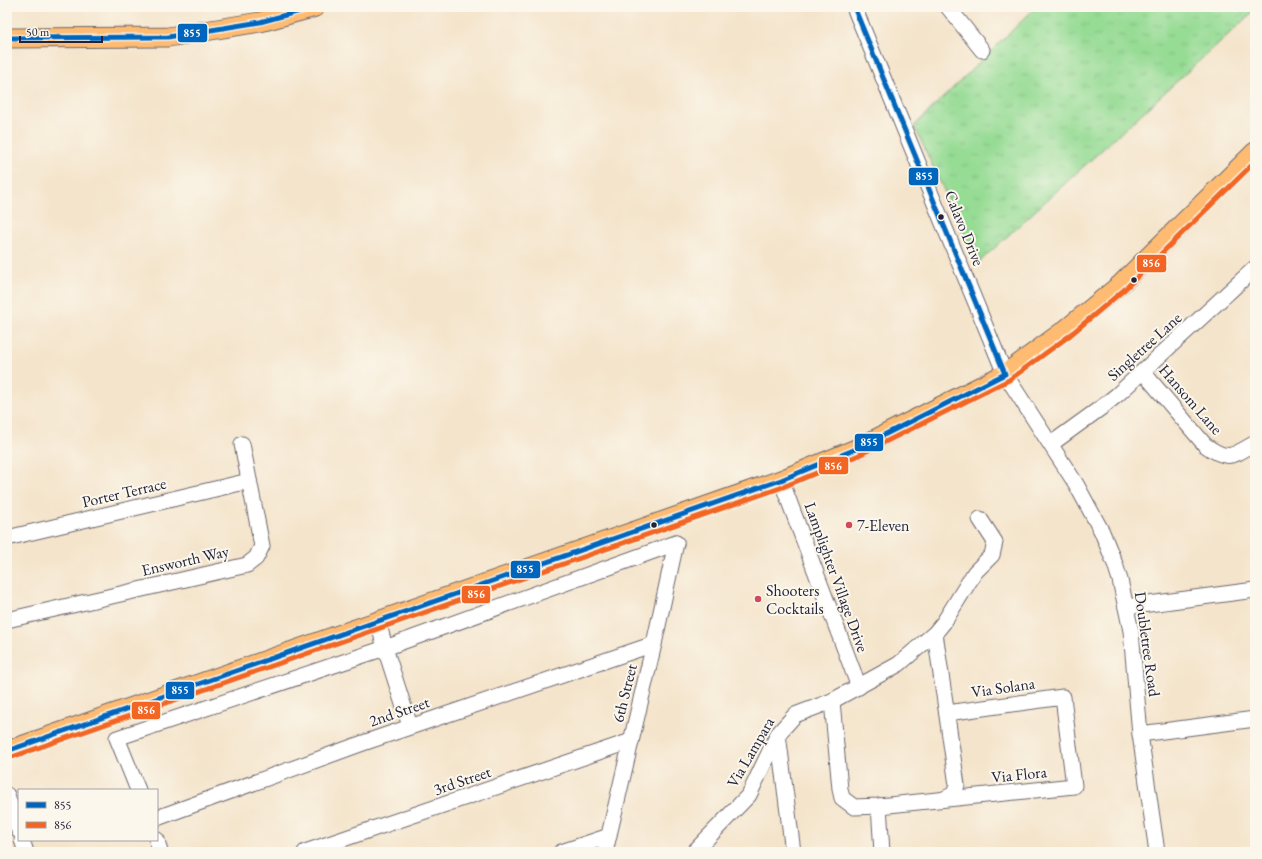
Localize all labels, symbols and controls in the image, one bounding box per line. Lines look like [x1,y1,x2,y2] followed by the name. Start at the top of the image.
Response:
[20,18,102,44] scale bar
[177,23,208,43] line badge: 855
[26,24,50,40] text: 50 m
[183,26,201,40] text: 855
[908,167,939,186] line badge: 855
[915,169,933,183] text: 855
[940,187,989,269] street label: Calavo Drive
[936,212,946,222] unlabelled marker
[1136,254,1167,273] line badge: 856
[1142,256,1160,270] text: 856
[1129,275,1139,285] unlabelled marker
[1103,307,1186,385] street label: Singletree Lane
[1154,360,1227,439] street label: Hansom Lane
[854,433,884,452] line badge: 855
[860,435,878,449] text: 855
[818,456,849,475] line badge: 856
[824,459,842,473] text: 856
[80,473,168,512] street label: Porter Terrace
[800,499,873,655] street label: Lamplighter Village Drive
[857,515,910,536] place label: 7-Eleven
[649,520,659,530] unlabelled marker
[844,520,854,530] marker: 7-Eleven
[139,540,232,581] street label: Ensworth Way
[510,560,541,579] line badge: 855
[516,562,534,576] text: 855
[766,580,824,619] place label: Shooters Cocktails
[461,585,491,604] line badge: 856
[467,587,485,601] text: 856
[1130,590,1165,699] street label: Doubletree Road
[753,594,763,604] marker: Shooters Cocktails
[607,662,642,724] street label: 6th Street
[970,673,1037,702] street label: Via Solana
[165,681,195,700] line badge: 855
[171,683,189,697] text: 855
[366,691,432,732] street label: 2nd Street
[131,701,161,720] line badge: 856
[137,703,155,717] text: 856
[722,713,779,791] street label: Via Lampara
[431,761,494,800] street label: 3rd Street
[990,761,1048,788] street label: Via Flora
[18,789,158,841] legend
[54,797,72,813] text: 855
[54,817,72,833] text: 856

